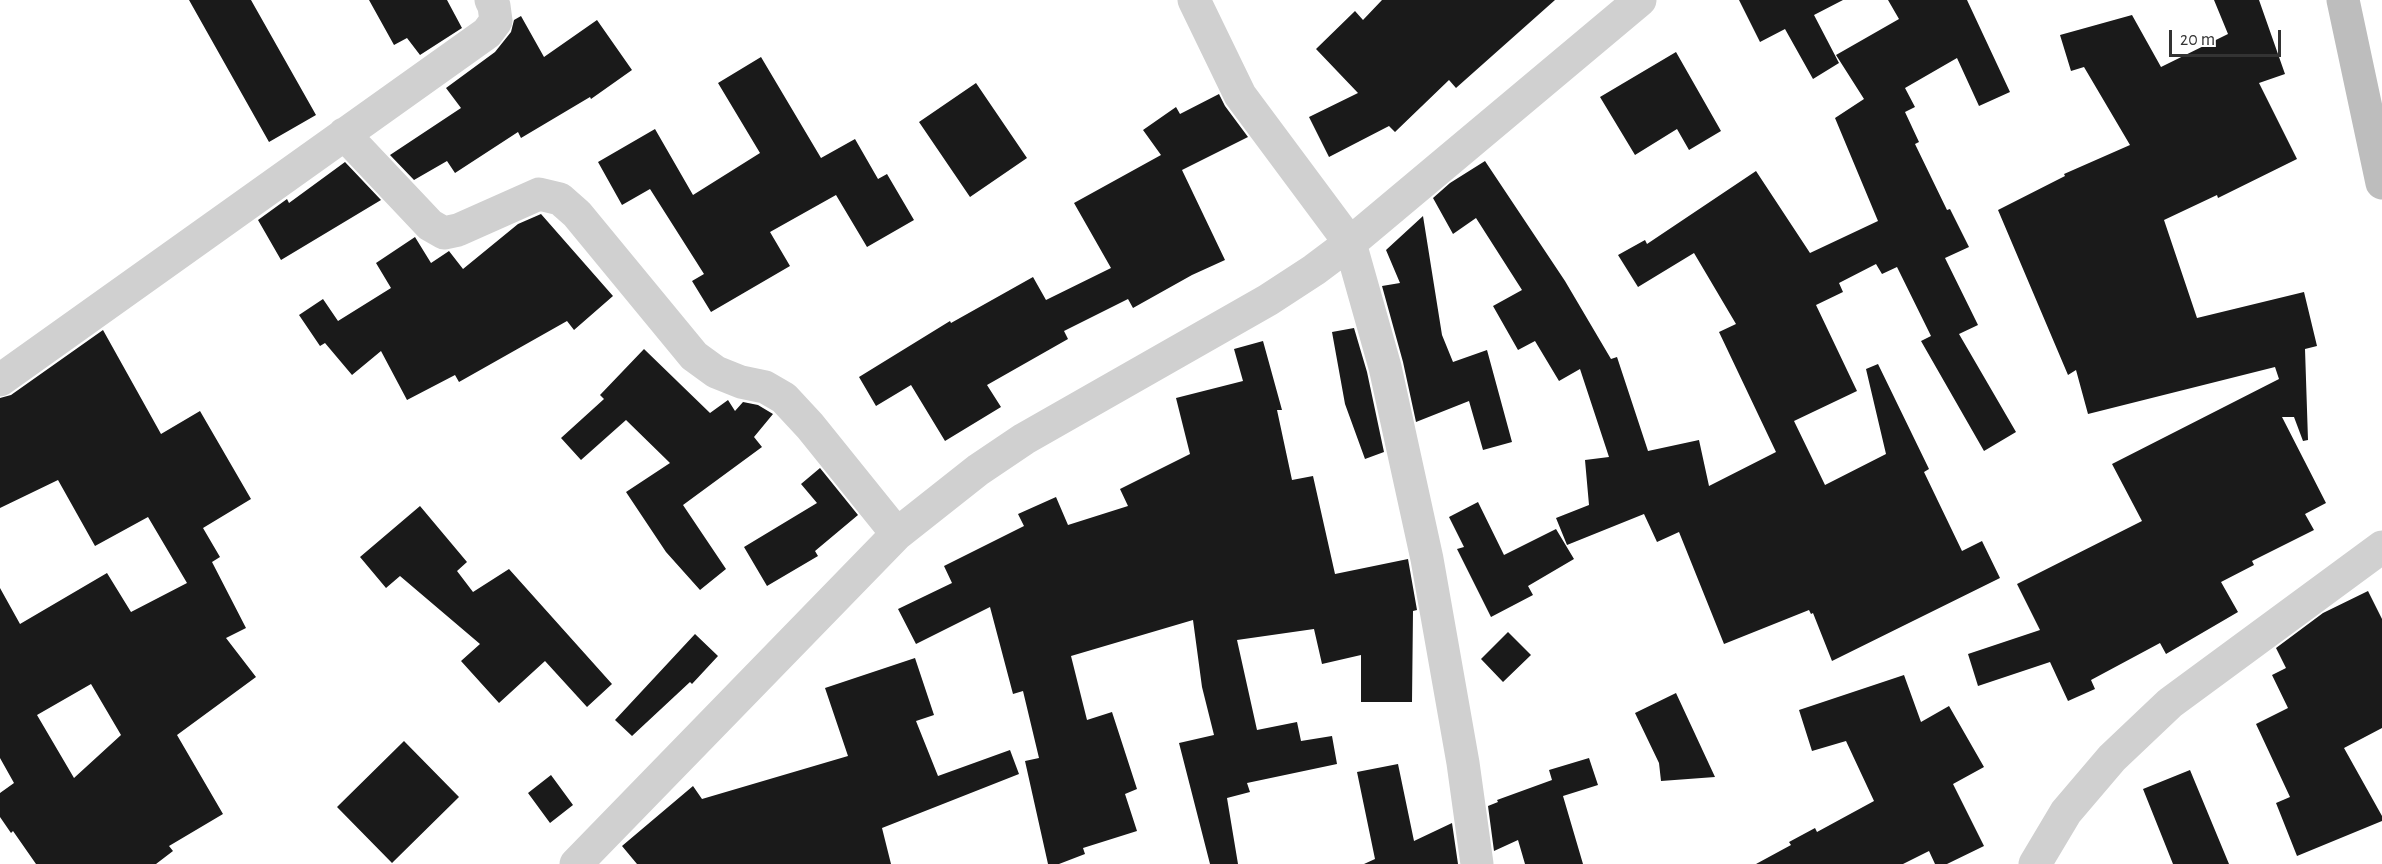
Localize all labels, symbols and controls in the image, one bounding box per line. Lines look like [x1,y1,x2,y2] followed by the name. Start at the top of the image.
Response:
[2172,18,2284,56] scale bar
[2180,31,2215,49] text: 20 m

